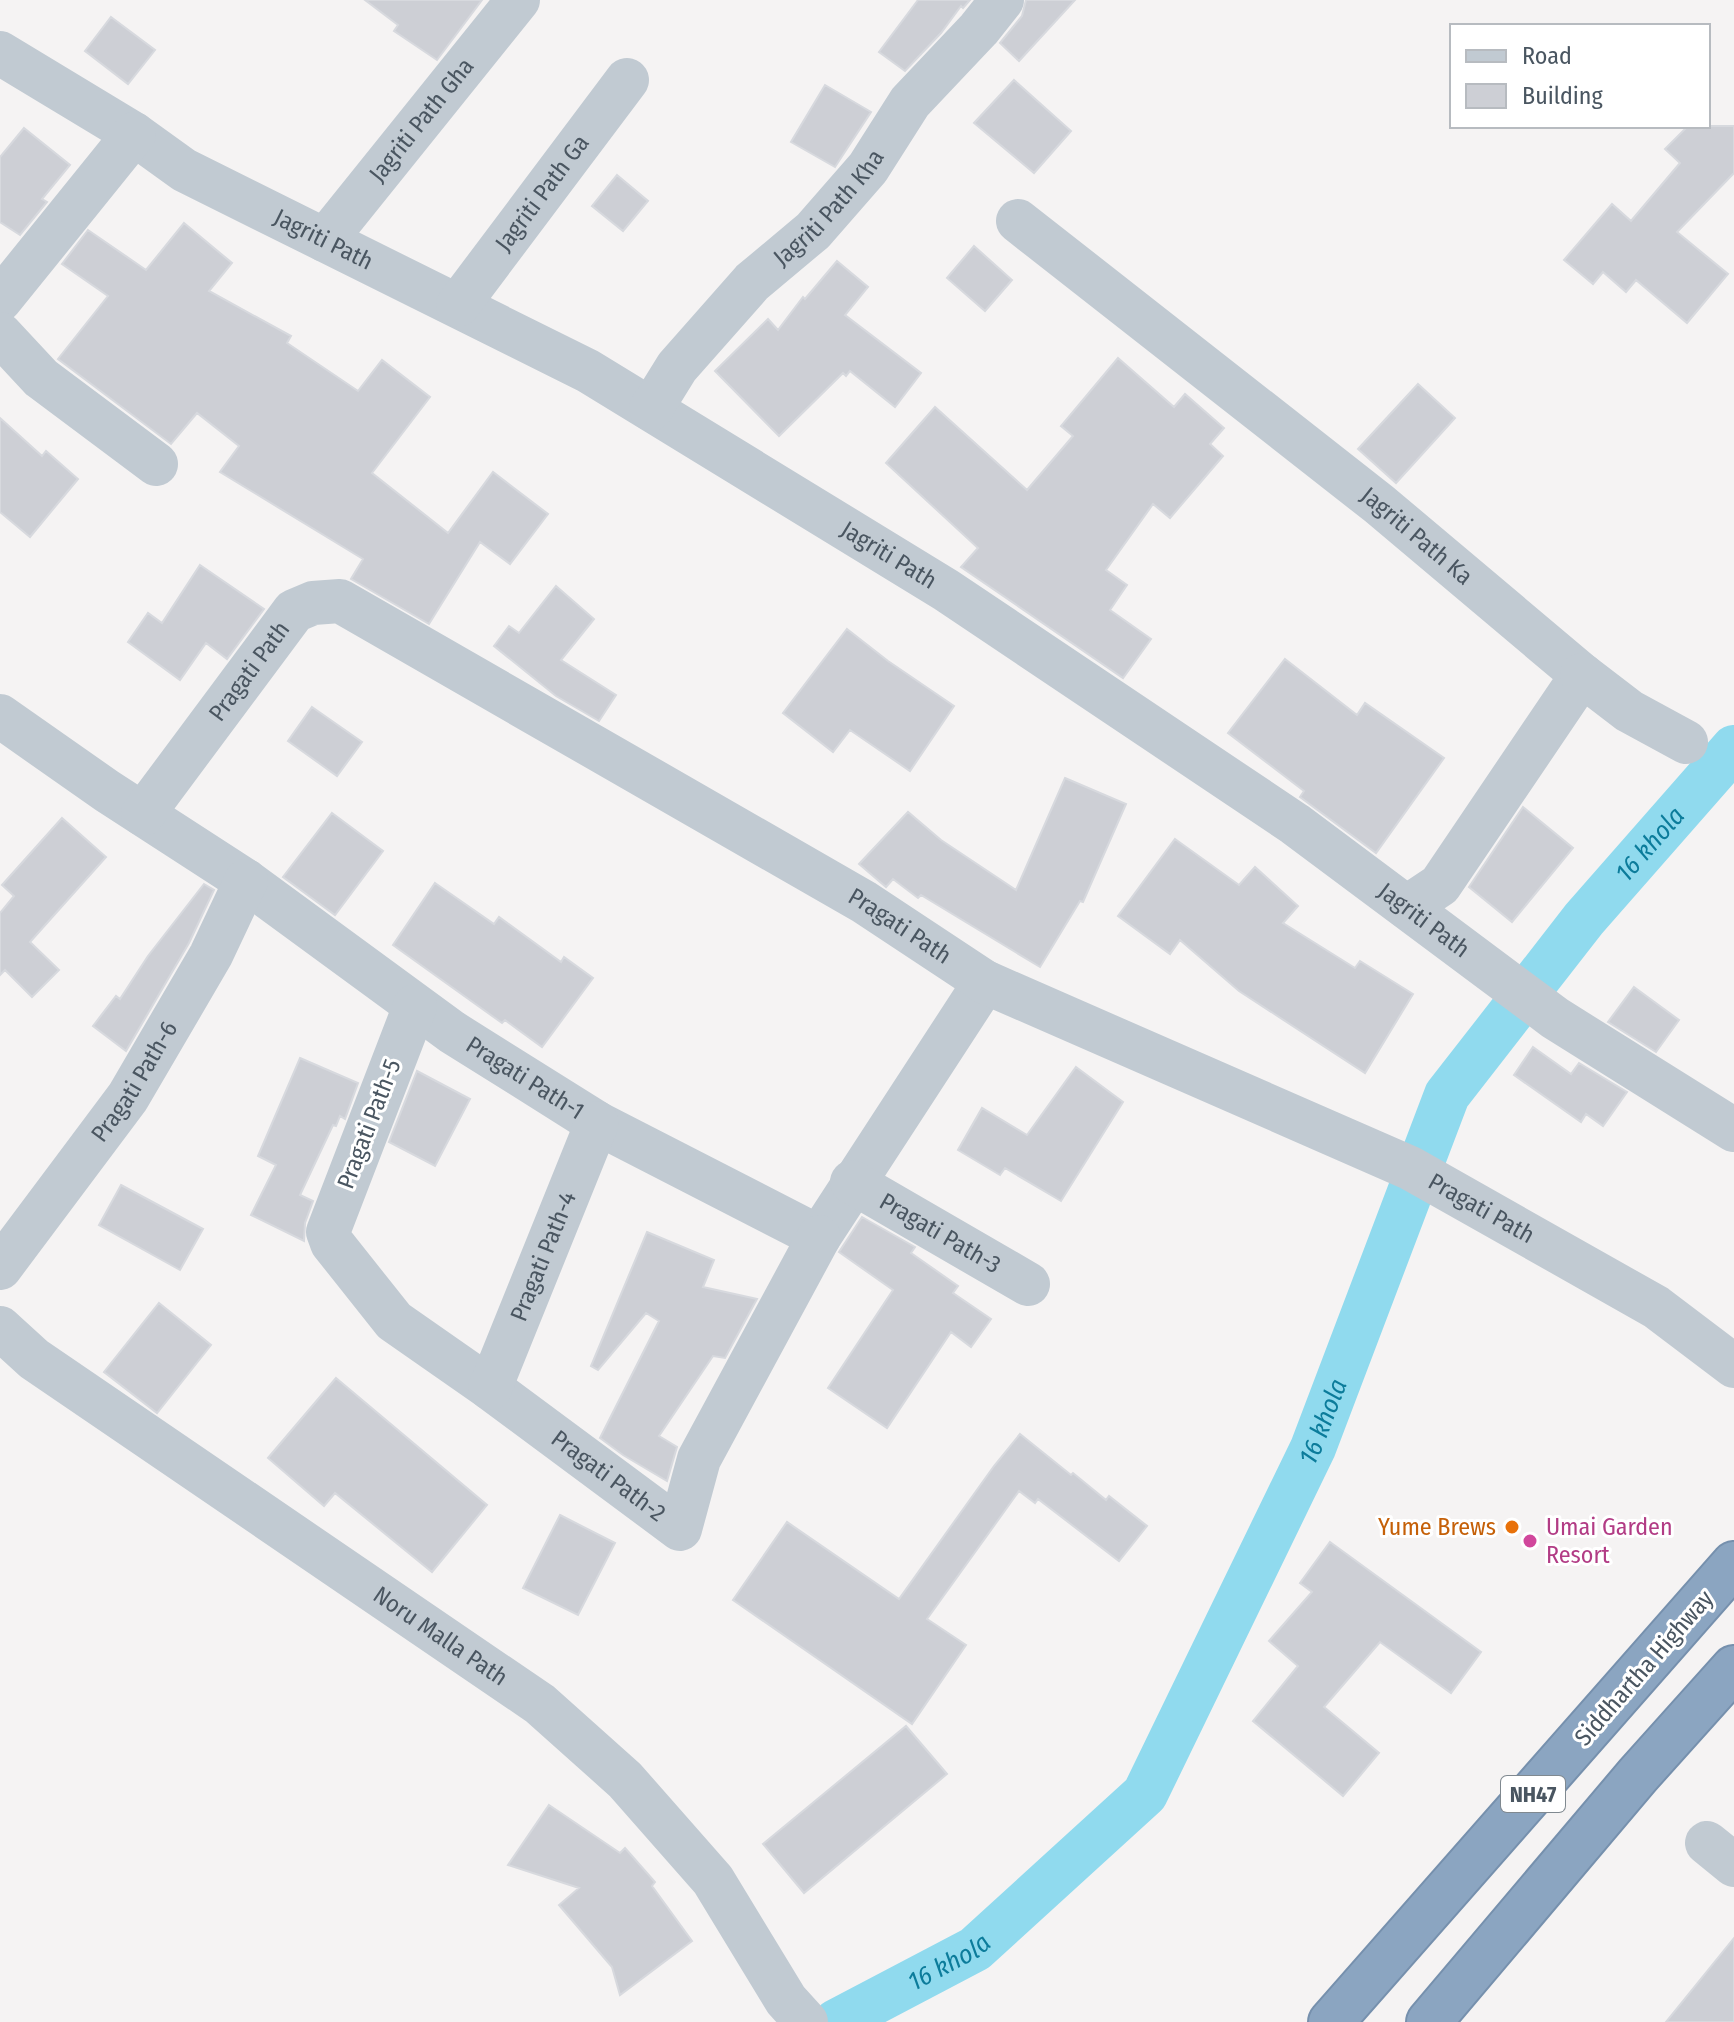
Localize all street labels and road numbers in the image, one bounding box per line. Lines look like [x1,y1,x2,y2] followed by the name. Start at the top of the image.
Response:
[363,52,480,188] street label: Jagriti Path Gha
[489,129,595,257] street label: Jagriti Path Ga
[768,144,890,272] street label: Jagriti Path Kha
[269,203,378,276] street label: Jagriti Path
[1355,481,1478,591] street label: Jagriti Path Ka
[836,515,942,595] street label: Jagriti Path
[203,616,295,726] street label: Pragati Path
[1373,877,1475,963] street label: Jagriti Path
[844,882,956,970] street label: Pragati Path
[85,1016,183,1147] street label: Pragati Path-6
[461,1031,589,1125] street label: Pragati Path-1
[331,1055,407,1193] street label: Pragati Path-5
[1424,1167,1539,1249] street label: Pragati Path
[504,1187,582,1325] street label: Pragati Path-4
[875,1187,1006,1279] street label: Pragati Path-3
[546,1424,671,1527] street label: Pragati Path-2
[368,1581,513,1692] street label: Noru Malla Path
[1569,1584,1719,1751] street label: Siddhartha Highway
[1501,1776,1565,1812] road number: NH47

